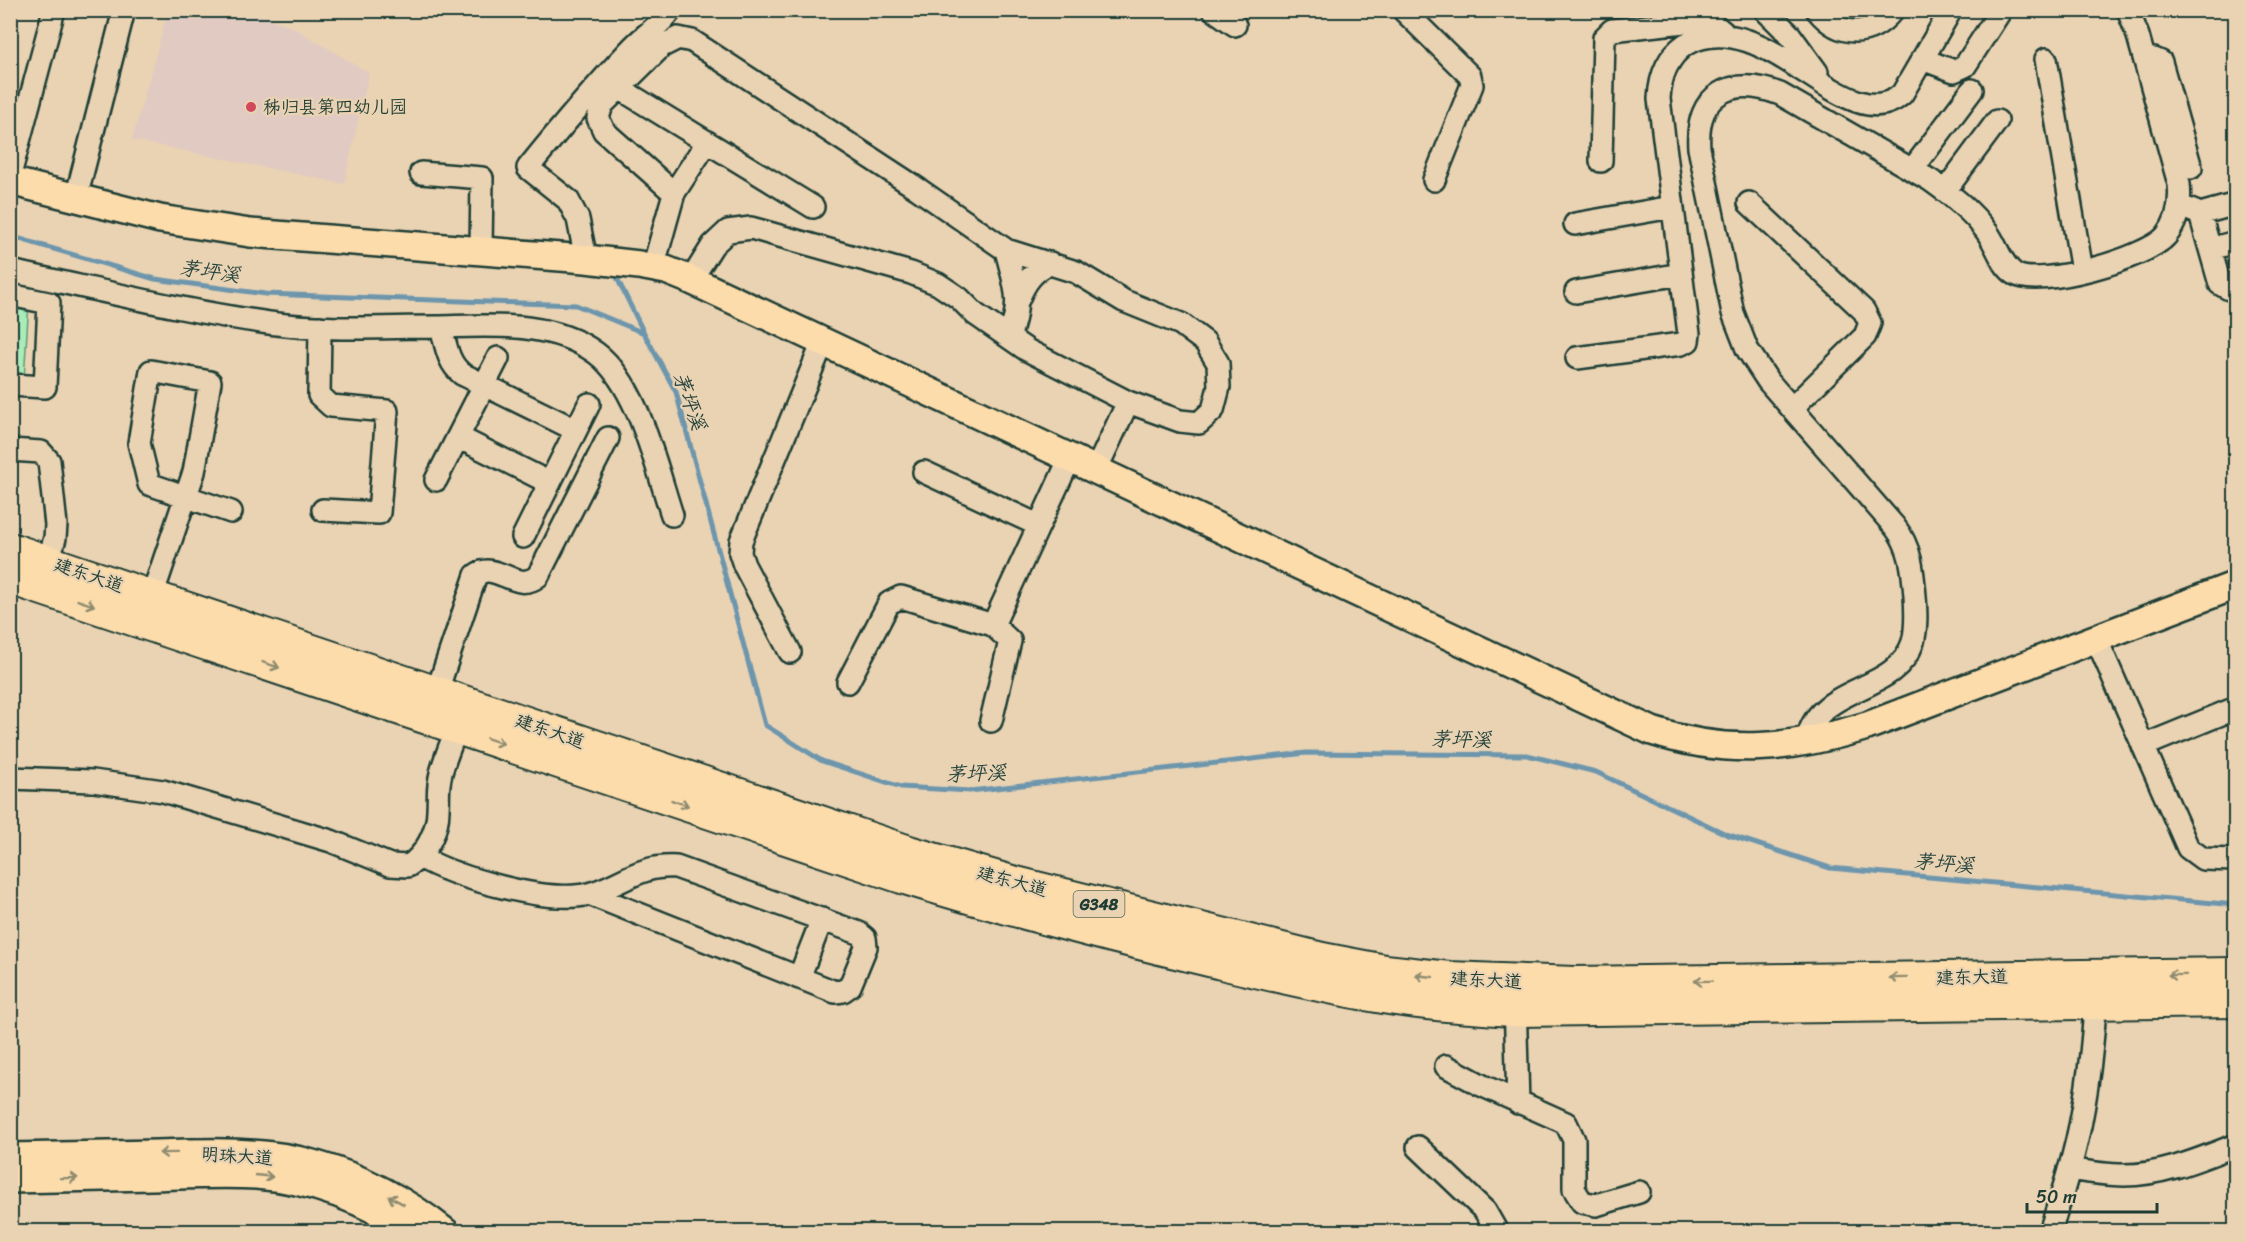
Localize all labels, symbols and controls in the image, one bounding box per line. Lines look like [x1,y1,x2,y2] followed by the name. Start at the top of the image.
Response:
[263,91,407,123] place label: 秭归县第四幼儿园
[244,100,258,114] marker: 秭归县第四幼儿园
[178,250,243,293] water label: 茅坪溪
[663,367,717,436] water label: 茅坪溪
[50,548,128,602] street label: 建东大道
[76,598,95,609] one-way arrow
[261,660,280,671] one-way arrow
[511,704,589,758] street label: 建东大道
[1431,721,1492,758] water label: 茅坪溪
[485,736,504,747] one-way arrow
[945,755,1008,792] water label: 茅坪溪
[670,798,689,809] one-way arrow
[1913,843,1976,884] water label: 茅坪溪
[973,856,1051,906] street label: 建东大道
[1074,891,1124,917] road number: G348
[1936,960,2008,994] street label: 建东大道
[1449,962,1523,998] street label: 建东大道
[2168,969,2188,981] one-way arrow
[1415,970,1435,981] one-way arrow
[1889,973,1909,984] one-way arrow
[1694,975,1714,987] one-way arrow
[200,1138,274,1174] street label: 明珠大道
[158,1148,178,1159] one-way arrow
[253,1171,273,1182] one-way arrow
[58,1172,78,1183] one-way arrow
[2027,1176,2158,1214] scale bar
[2036,1181,2077,1213] text: 50 m
[388,1194,405,1206] one-way arrow

